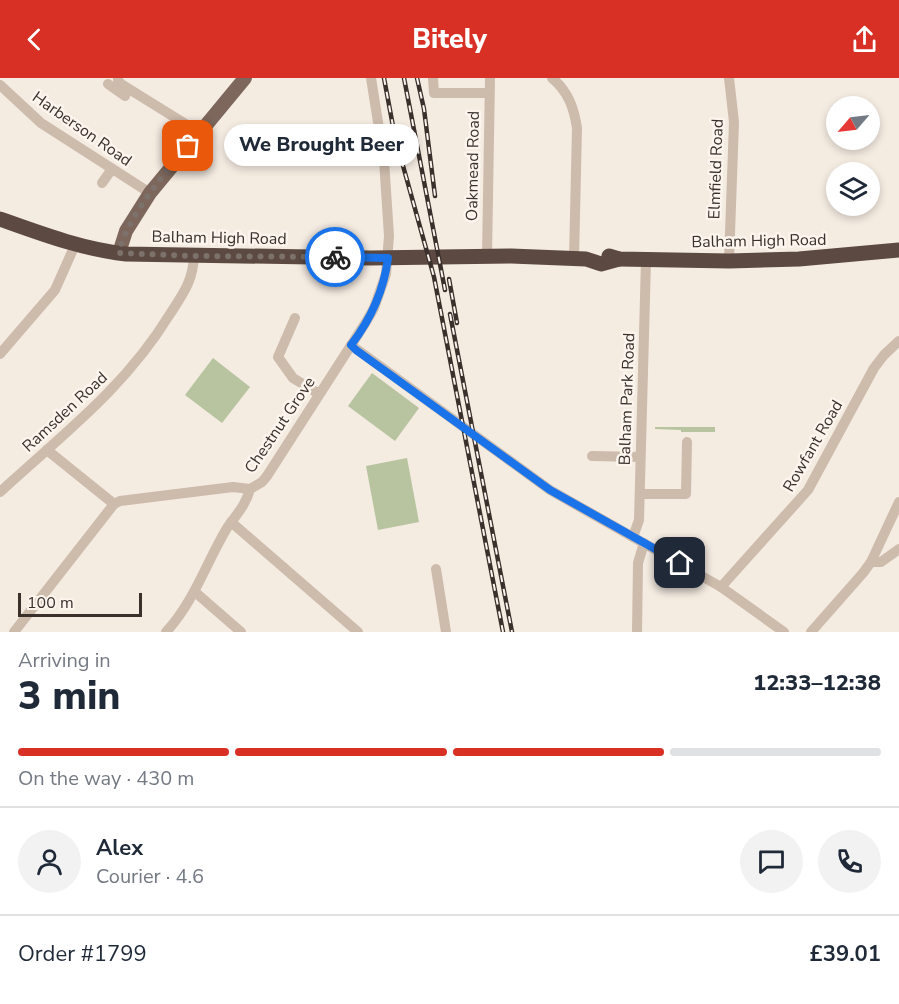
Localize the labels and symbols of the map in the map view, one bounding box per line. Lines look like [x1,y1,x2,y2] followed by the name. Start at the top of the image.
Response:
[28,86,136,172] street label: Harberson Road
[826,96,880,150] north arrow
[461,111,485,221] street label: Oakmead Road
[703,118,729,220] street label: Elmfield Road
[162,120,213,171] pin
[224,125,419,167] callout: We Brought Beer
[151,226,287,250] street label: Balham High Road
[305,227,365,287] courier
[691,229,827,253] street label: Balham High Road
[614,332,640,466] street label: Balham Park Road
[18,367,112,457] street label: Ramsden Road
[240,372,320,478] street label: Chestnut Grove
[778,396,848,496] street label: Rowfant Road
[654,537,705,588] pin
[18,590,142,618] scale bar

